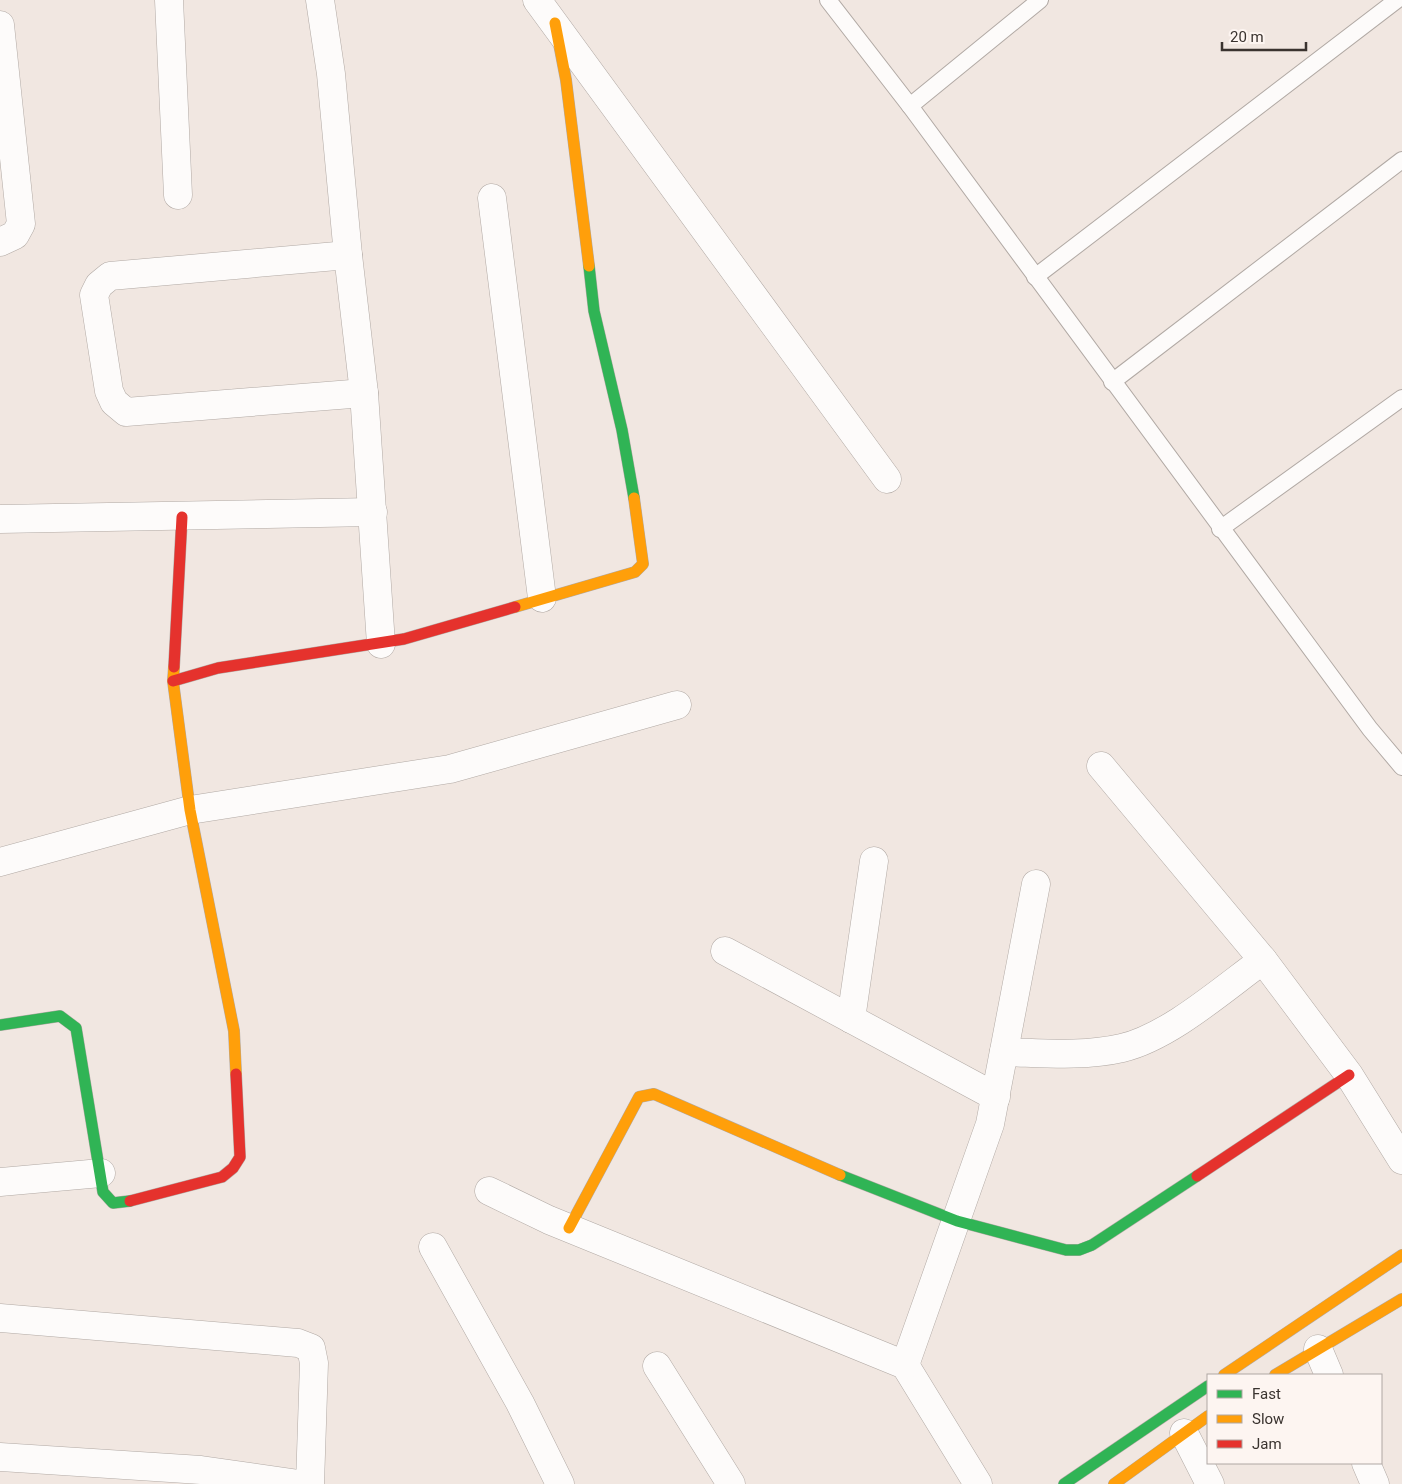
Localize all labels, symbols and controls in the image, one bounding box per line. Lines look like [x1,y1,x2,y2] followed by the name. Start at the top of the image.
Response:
[1222,20,1306,52] scale bar
[1230,28,1264,46] text: 20 m
[1207,1374,1382,1464] legend
[1252,1385,1281,1403] text: Fast
[1252,1410,1284,1428] text: Slow
[1252,1435,1282,1453] text: Jam

